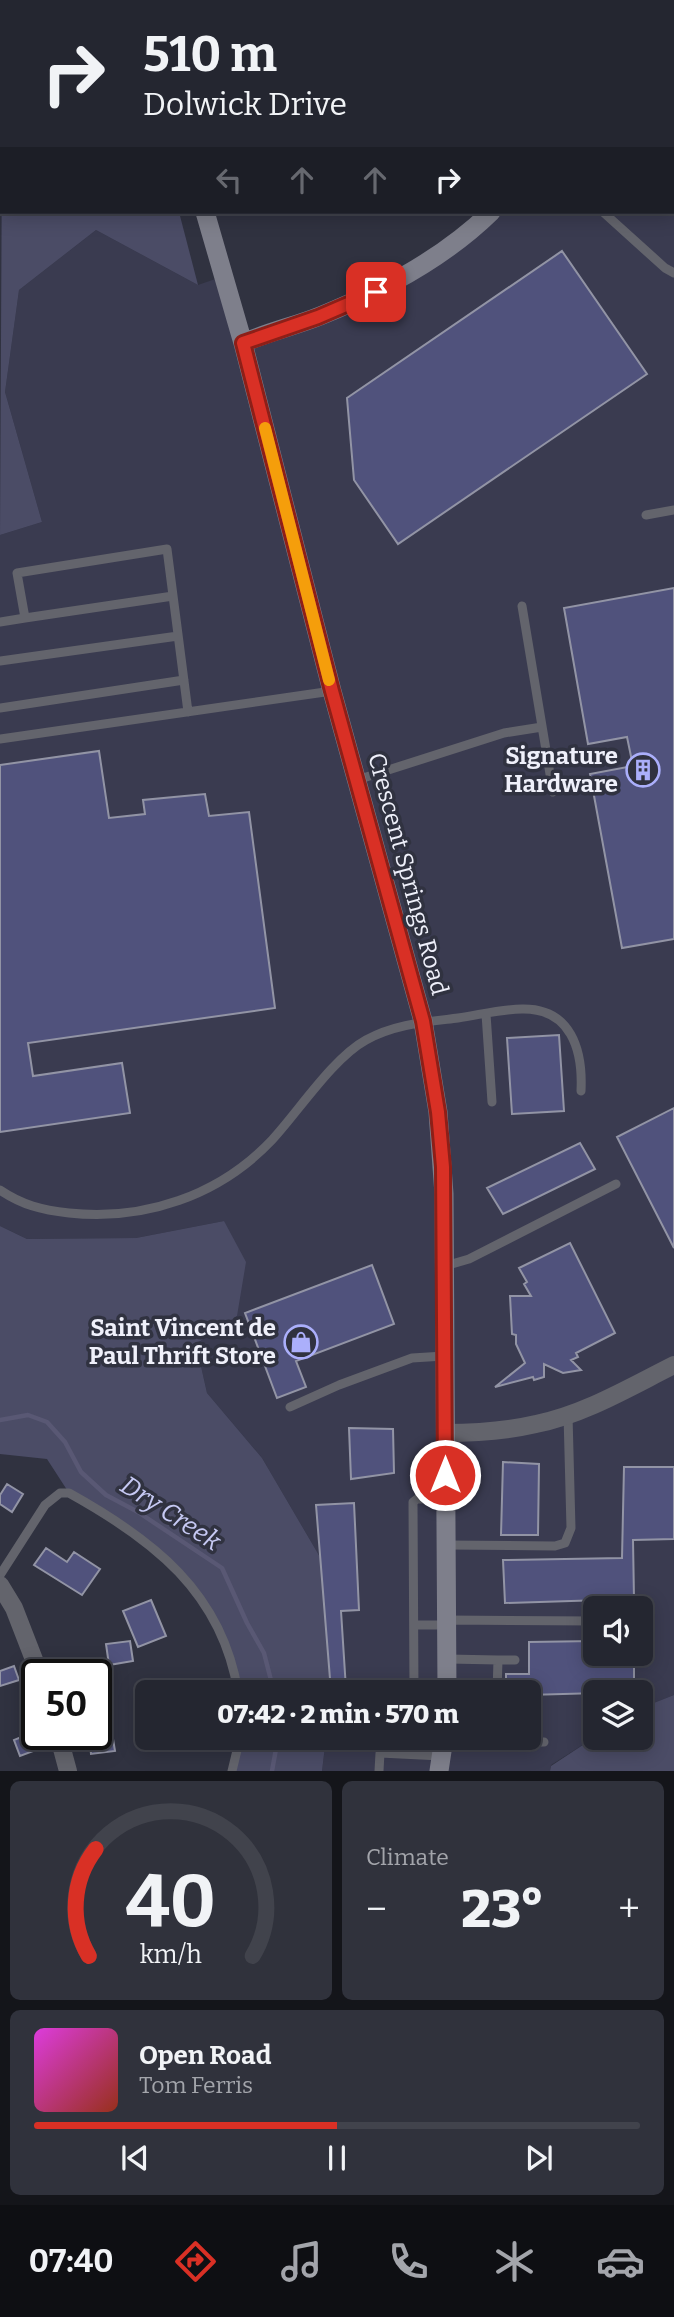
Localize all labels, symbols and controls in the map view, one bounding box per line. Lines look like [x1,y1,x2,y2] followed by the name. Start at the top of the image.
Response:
[143,25,277,84] text: 510 m
[28,28,119,119] icon: right
[143,85,347,123] text: Dolwick Drive
[210,161,248,199] icon: left
[283,161,321,199] icon: ahead
[356,161,394,199] icon: ahead
[429,161,467,199] icon: right
[346,262,406,322] pin
[357,273,395,311] icon: arrive
[504,742,618,798] place label: Signature Hardware
[362,750,454,998] street label: Crescent Springs Road
[624,751,662,789] building icon: Signature Hardware
[89,1314,276,1370] place label: Saint Vincent de Paul Thrift Store
[282,1323,320,1361] shop icon: Saint Vincent de Paul Thrift Store
[408,1438,482,1512] position arrow
[115,1470,227,1558] water label: Dry Creek
[583,1596,653,1750] map controls
[583,1596,653,1666] button: sound
[21,1659,112,1750] speed limit sign: 50
[583,1680,653,1750] button: layers
[217,1699,459,1730] text: 07:42 · 2 min · 570 m
[366,1843,449,1871] text: Climate
[126,1859,216,1946] text: 40
[461,1878,544,1941] text: 23°
[366,1886,387,1932] text: −
[618,1886,640,1932] text: +
[140,1940,202,1970] text: km/h
[139,2040,271,2071] text: Open Road
[139,2071,253,2099] text: Tom Ferris
[116,2139,154,2177] icon: previous
[318,2139,356,2177] icon: pause
[520,2139,558,2177] icon: next
[171,2237,220,2286] icon: directions
[277,2237,326,2286] icon: music
[384,2237,433,2286] icon: phone
[490,2237,539,2286] icon: climate
[596,2237,645,2286] icon: car
[29,2242,113,2280] text: 07:40

